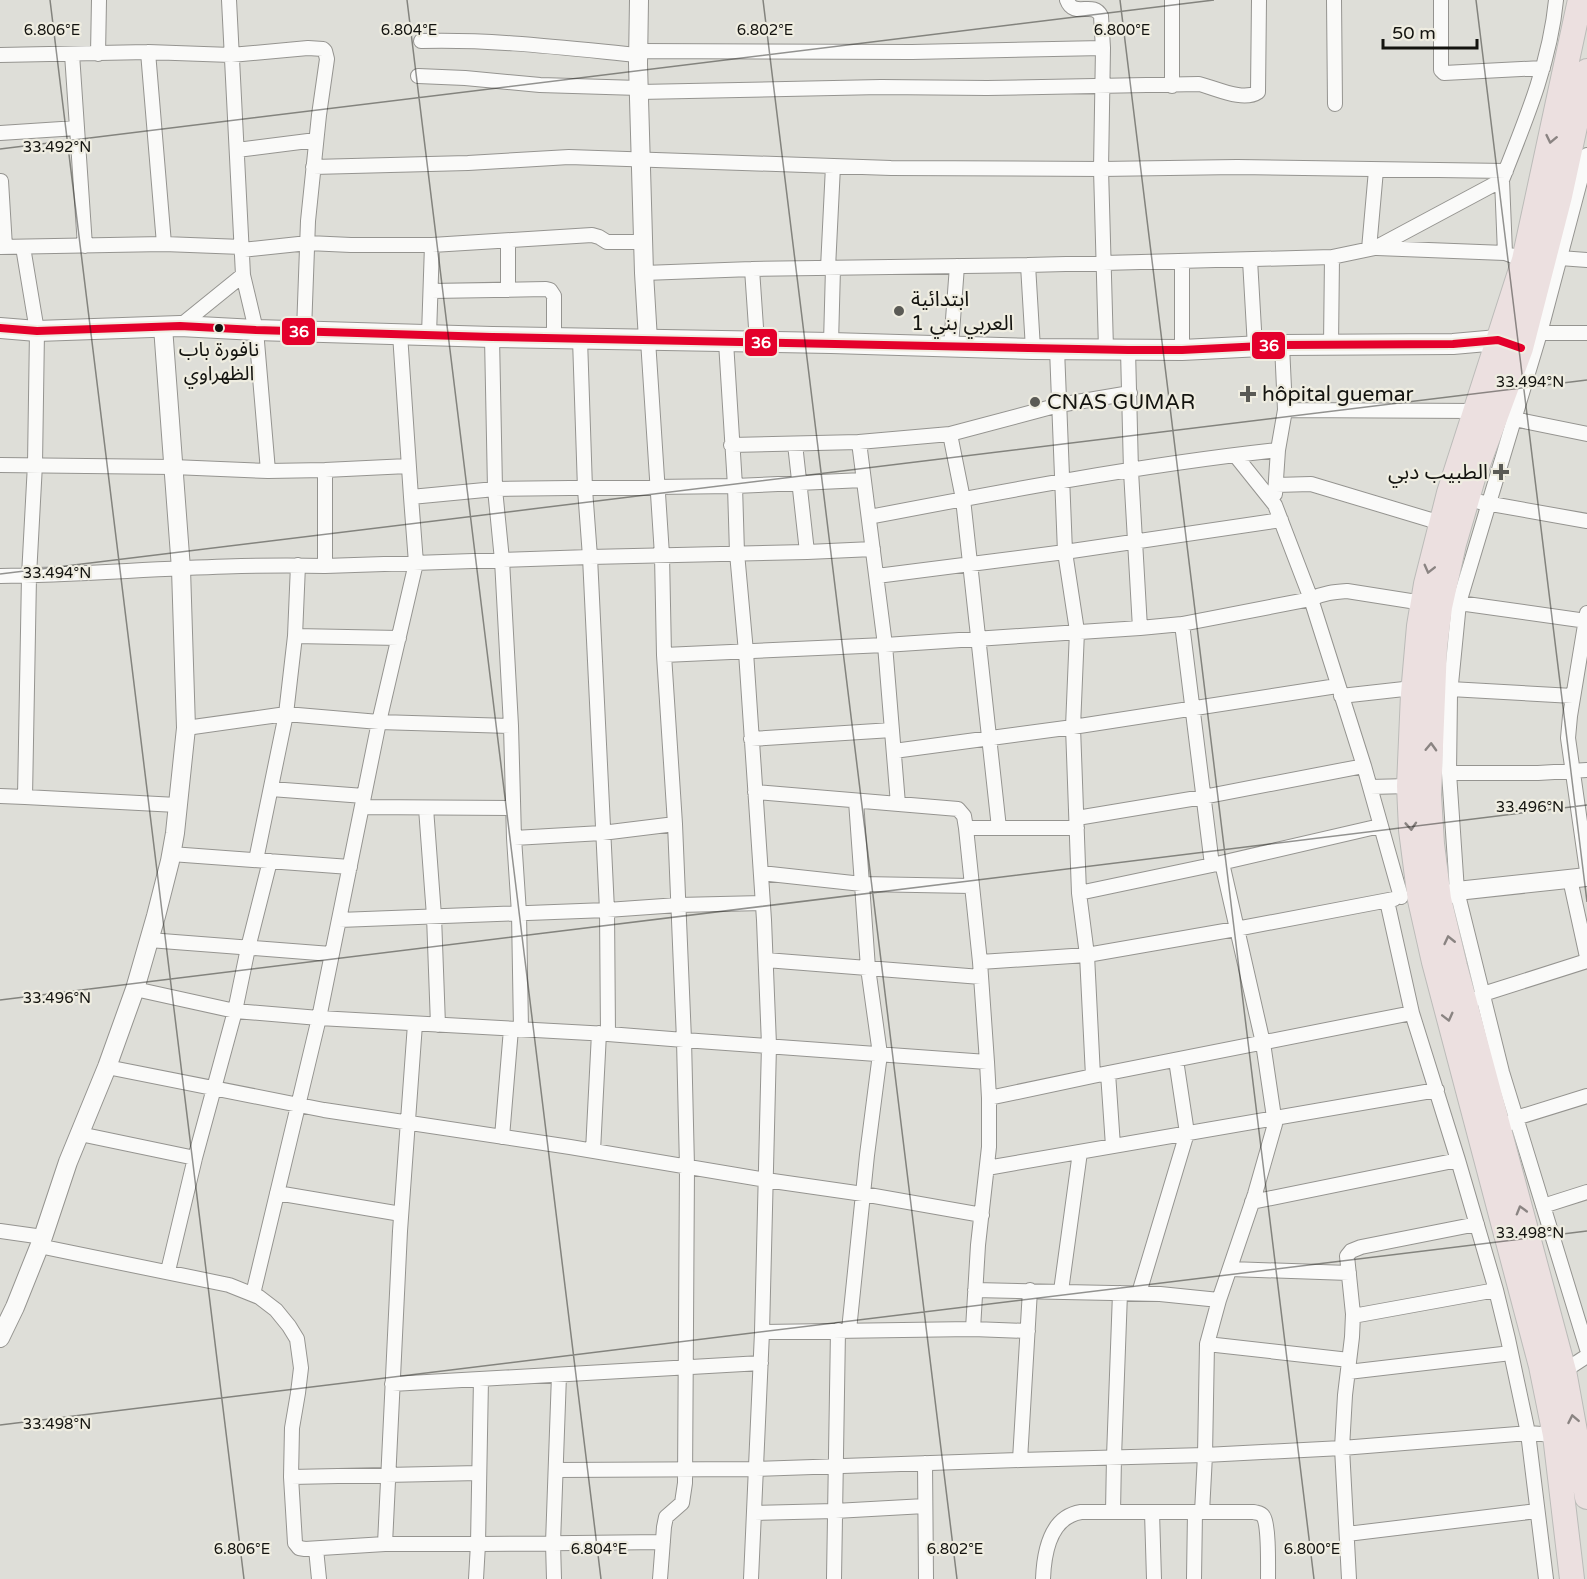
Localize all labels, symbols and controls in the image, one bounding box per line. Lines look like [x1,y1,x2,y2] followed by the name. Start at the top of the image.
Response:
[1383,12,1478,50] scale bar
[24,21,80,39] text: 6.806°E
[381,21,437,39] text: 6.804°E
[737,21,793,39] text: 6.802°E
[1094,21,1150,39] text: 6.800°E
[1392,22,1436,44] text: 50 m
[1545,134,1558,144] one-way arrow
[23,138,91,156] text: 33.492°N
[911,287,1014,339] place label: ابتدائية العربي بني 1
[892,304,906,318] marker: ابتدائية العربي بني 1
[281,317,316,346] line badge: 36
[213,322,225,334] marker: نافورة باب الظهراوي
[289,322,309,342] text: 36
[744,328,778,357] line badge: 36
[1251,331,1286,360] line badge: 36
[751,333,771,353] text: 36
[1259,336,1279,356] text: 36
[179,338,259,389] place label: نافورة باب الظهراوي
[1496,373,1564,391] text: 33.494°N
[1262,382,1414,407] place label: hôpital guemar
[1239,385,1257,403] marker: hôpital guemar
[1047,390,1195,415] place label: CNAS GUMAR
[1028,395,1042,409] marker: CNAS GUMAR
[1388,460,1488,488] place label: الطبيب دبي
[1492,463,1510,481] marker: الطبيب دبي
[23,564,91,582] text: 33.494°N
[1424,564,1437,574] one-way arrow
[1424,742,1437,751] one-way arrow
[1496,798,1564,816] text: 33.496°N
[1405,821,1418,830] one-way arrow
[1443,935,1456,945] one-way arrow
[23,989,91,1007] text: 33.496°N
[1440,1012,1453,1022] one-way arrow
[1516,1205,1528,1216] one-way arrow
[1496,1224,1564,1242] text: 33.498°N
[1567,1414,1580,1424] one-way arrow
[23,1415,91,1433] text: 33.498°N
[214,1540,270,1558] text: 6.806°E
[571,1540,627,1558] text: 6.804°E
[927,1540,983,1558] text: 6.802°E
[1284,1540,1340,1558] text: 6.800°E

